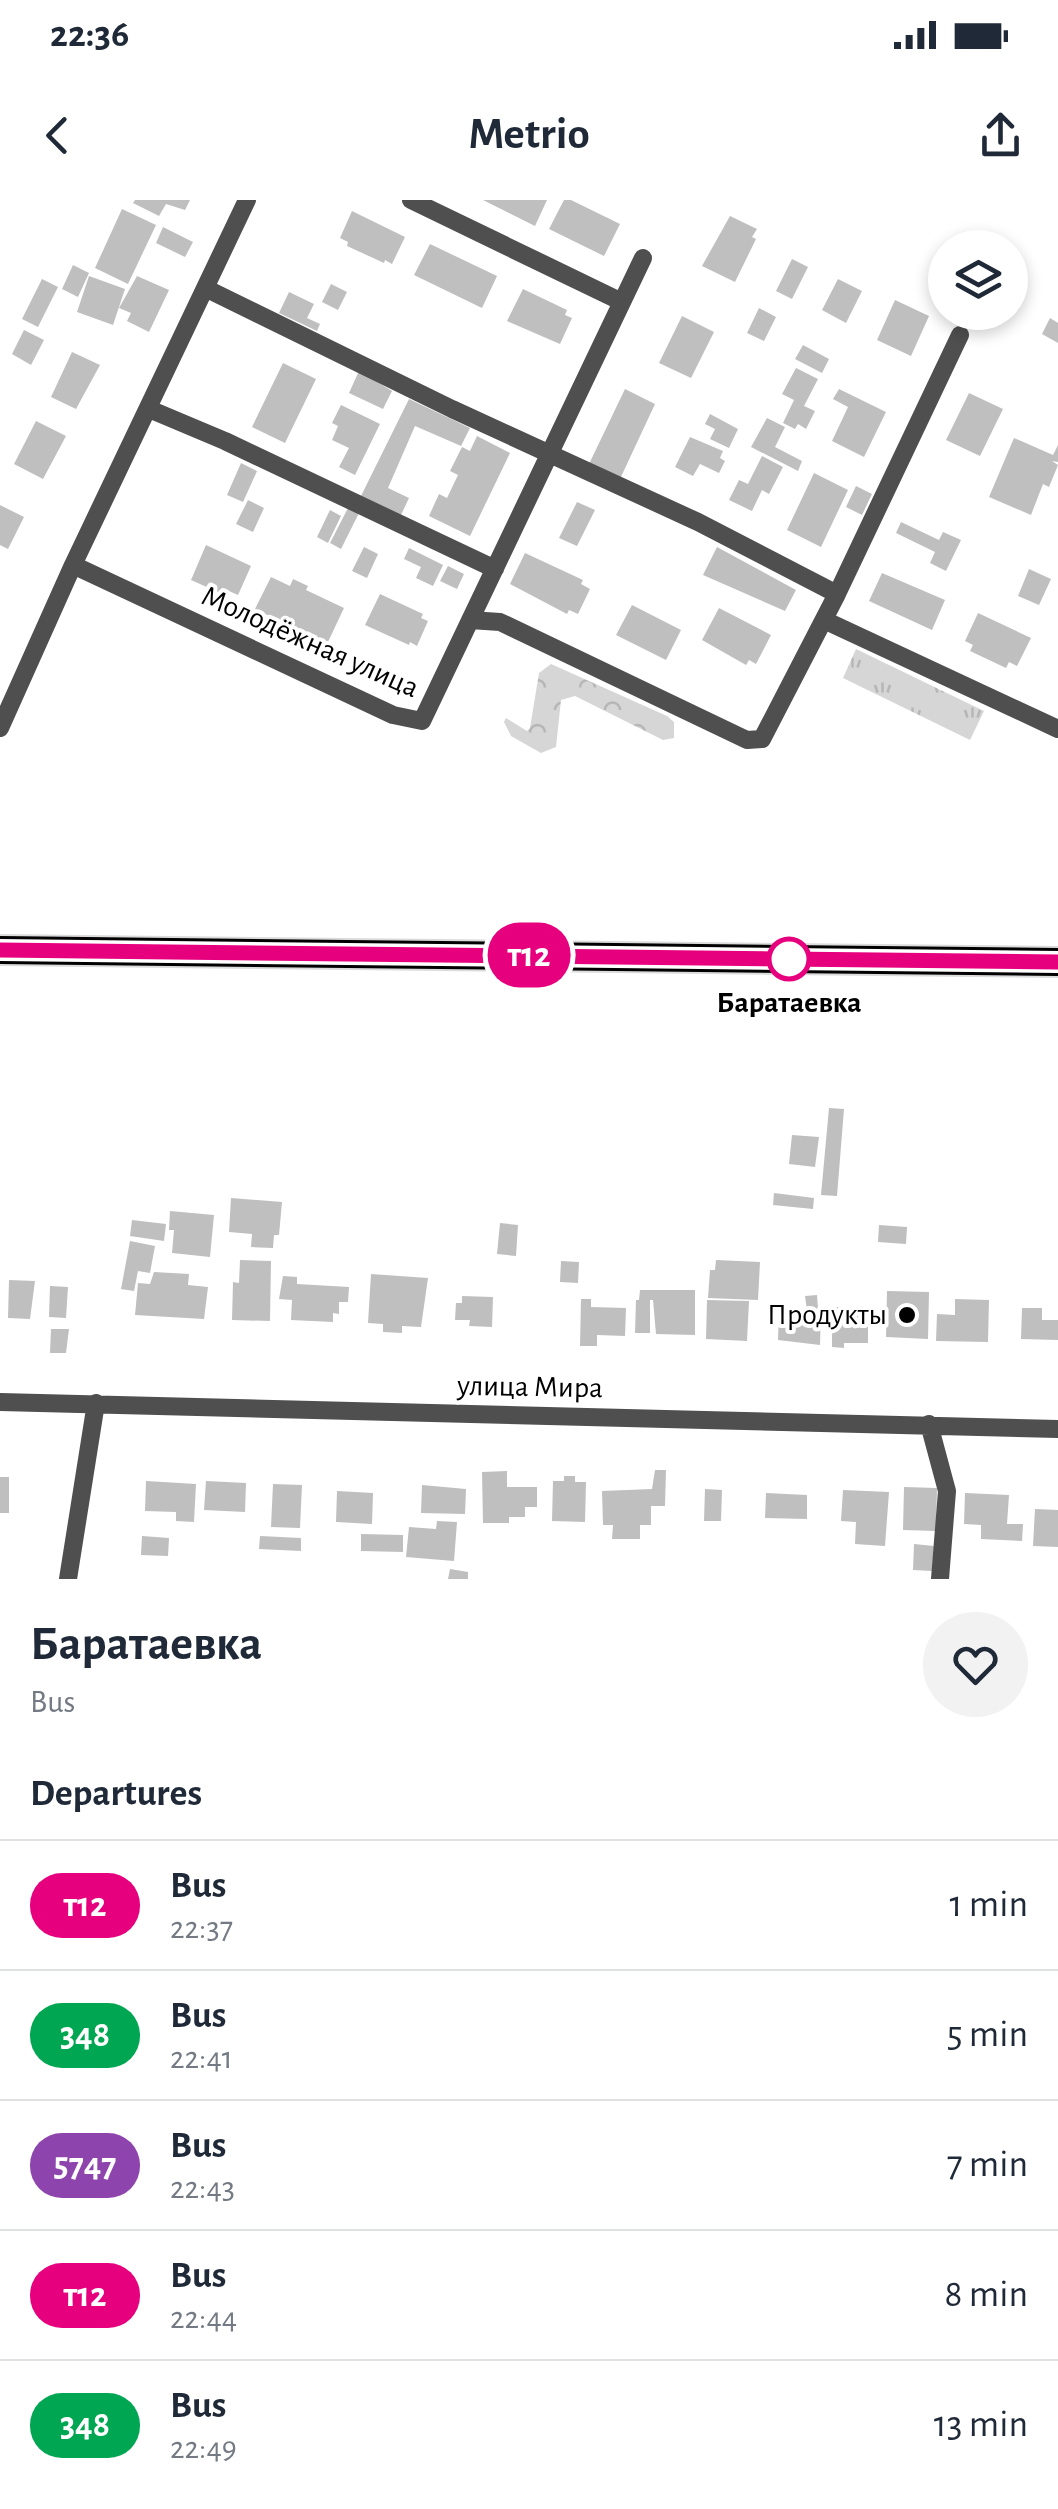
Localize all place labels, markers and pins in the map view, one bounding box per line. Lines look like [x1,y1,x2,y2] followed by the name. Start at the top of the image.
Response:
[768,938,810,980] marker: Баратаевка
[717,988,861,1018] place label: Баратаевка
[767,1300,887,1330] place label: Продукты
[896,1304,918,1326] marker: Продукты

